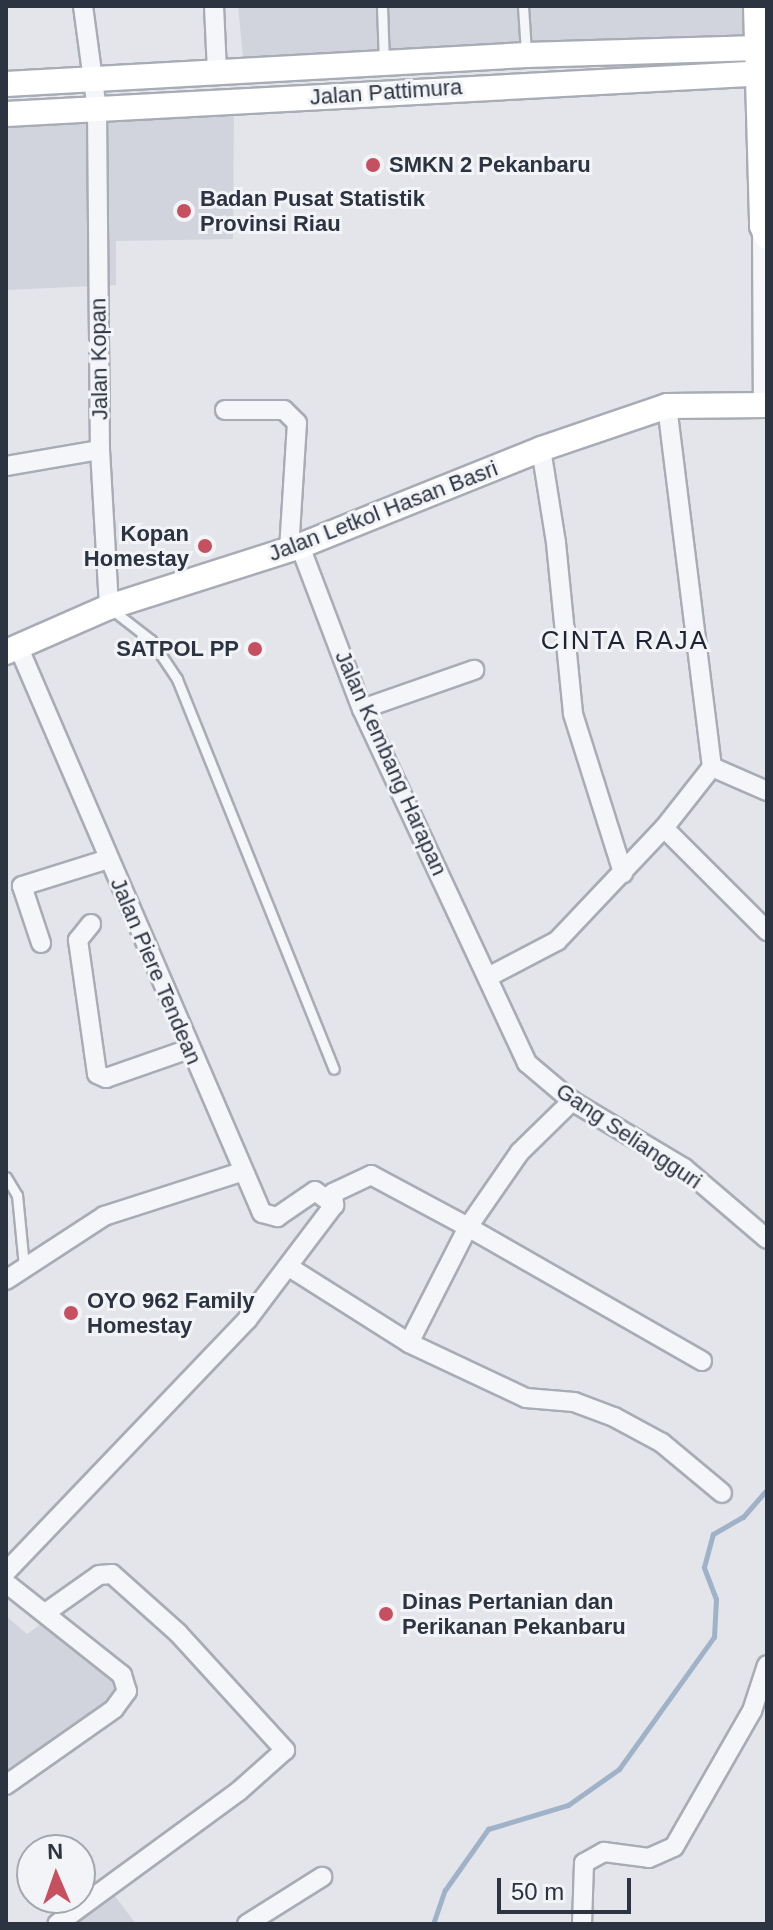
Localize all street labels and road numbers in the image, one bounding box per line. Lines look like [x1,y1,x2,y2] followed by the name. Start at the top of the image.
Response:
[309,74,463,110] street label: Jalan Pattimura
[85,298,113,420] street label: Jalan Kopan
[265,455,501,567] street label: Jalan Letkol Hasan Basri
[329,646,453,880] street label: Jalan Kembang Harapan
[105,874,207,1068] street label: Jalan Piere Tendean
[551,1078,707,1194] street label: Gang Seliangguri

